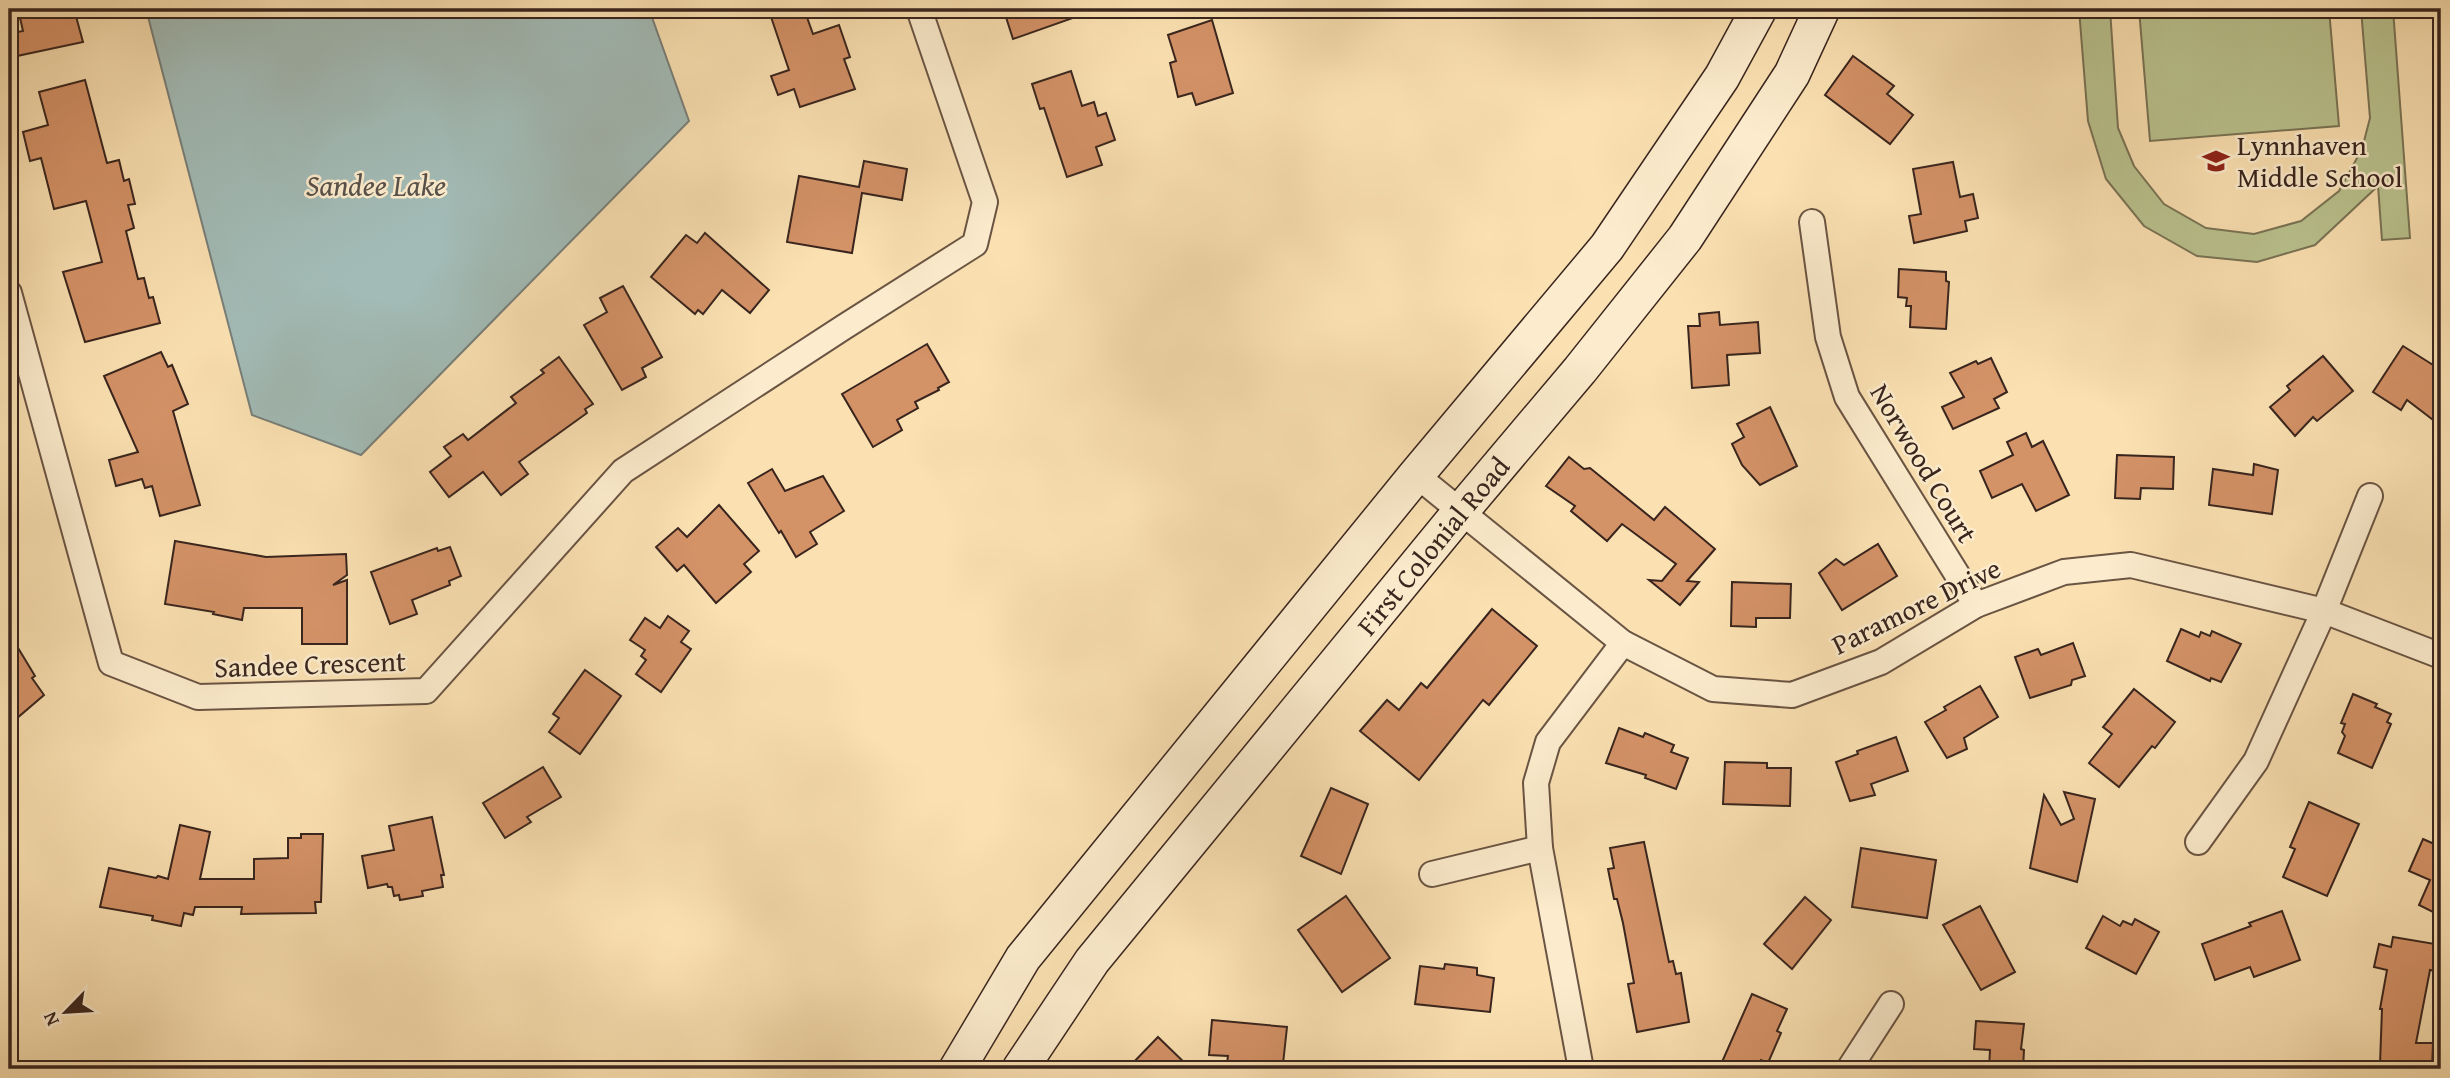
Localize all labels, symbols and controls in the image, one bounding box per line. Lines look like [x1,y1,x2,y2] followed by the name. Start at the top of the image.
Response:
[2237,124,2403,197] place label: Lynnhaven Middle School
[2201,146,2231,176] school or university icon: Lynnhaven Middle School
[306,163,446,207] water label: Sandee Lake
[1861,375,1988,550] street label: Norwood Court
[1346,447,1519,644] street label: First Colonial Road
[1824,547,2007,664] street label: Paramore Drive
[213,640,407,687] street label: Sandee Crescent
[32,976,102,1046] north arrow
[35,1007,66,1031] text: N

